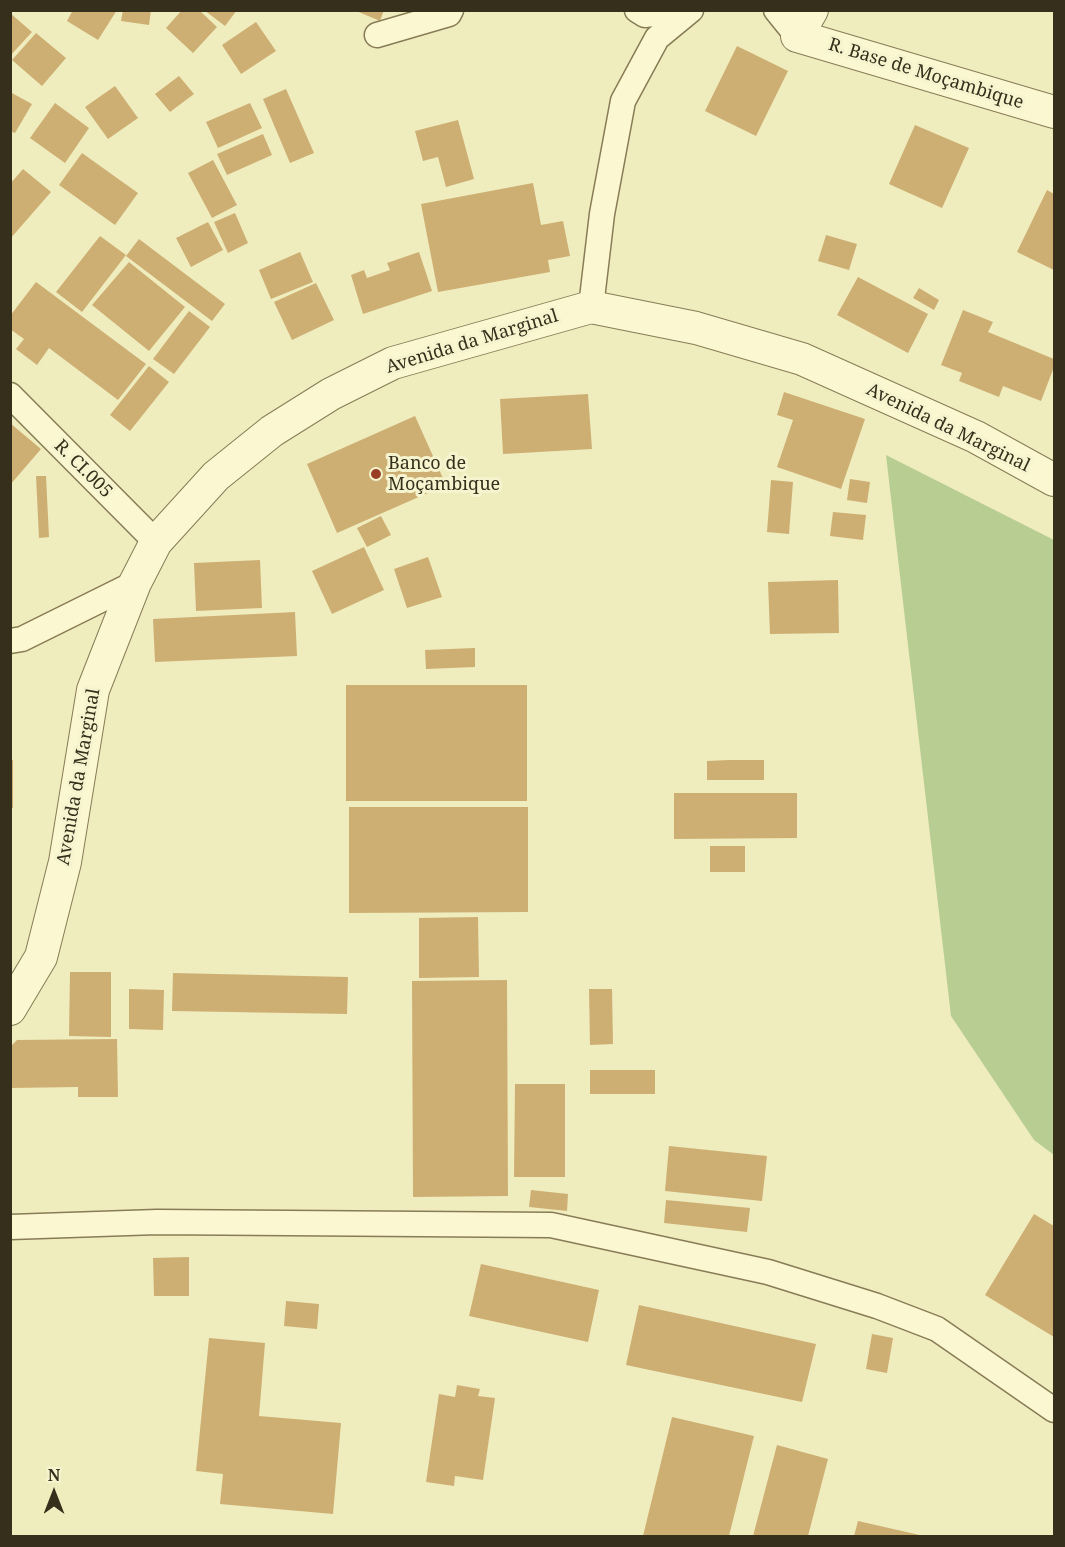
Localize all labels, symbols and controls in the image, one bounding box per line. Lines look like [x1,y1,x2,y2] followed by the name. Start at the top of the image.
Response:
[826,34,1026,114] street label: R. Base de Moçambique
[383,306,561,378] street label: Avenida da Marginal
[863,379,1033,477] street label: Avenida da Marginal
[49,435,117,503] street label: R. CI.005
[388,453,500,496] place label: Banco de Moçambique
[369,467,383,481] marker: Banco de Moçambique
[53,687,105,867] street label: Avenida da Marginal
[24,1463,84,1523] north arrow
[48,1464,60,1486] text: N

